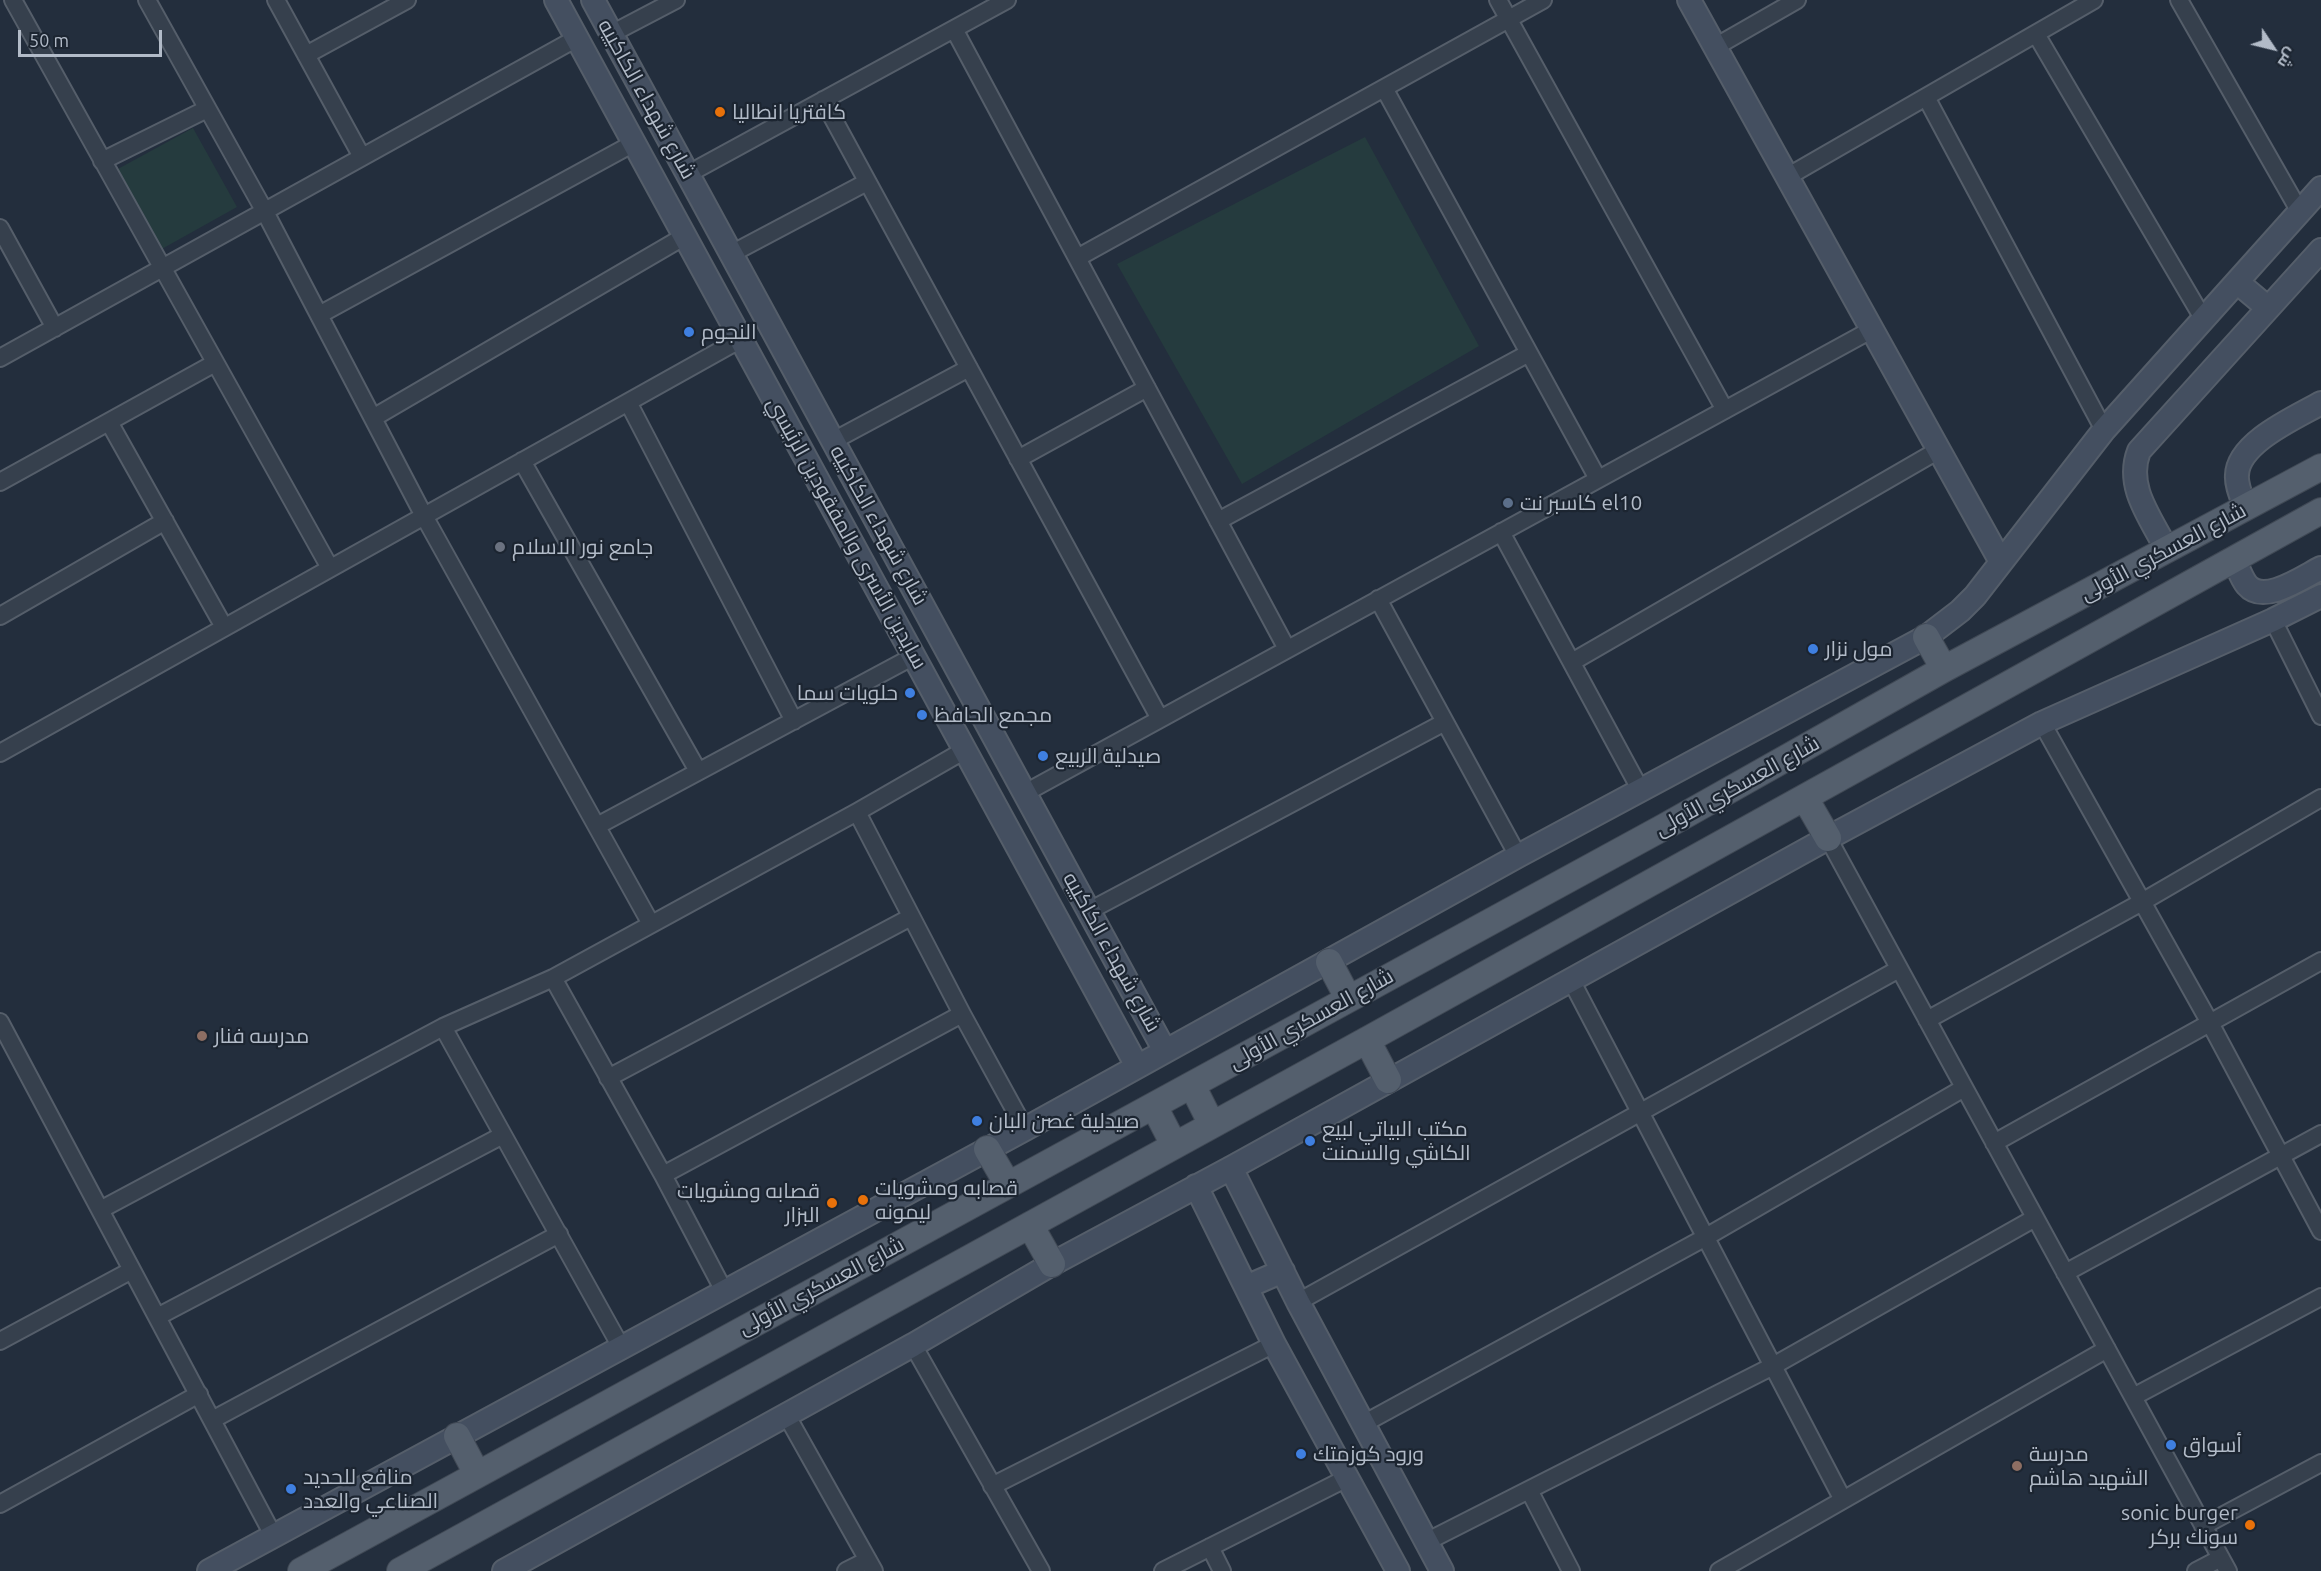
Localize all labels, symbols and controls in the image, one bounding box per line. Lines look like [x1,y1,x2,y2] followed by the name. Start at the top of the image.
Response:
[593,15,701,183] street label: شارع شهداء الكاكييه
[21,18,165,56] scale bar
[2243,18,2303,78] north arrow
[29,30,69,50] text: 50 m
[2274,45,2301,72] text: ش
[732,99,846,125] place label: كافتريا انطاليا
[713,105,727,119] marker: كافتريا انطاليا
[701,319,757,345] place label: النجوم
[682,325,696,339] marker: النجوم
[762,393,932,673] street label: سايدين الأسرى والمفقودين الرئيسي
[825,441,933,609] street label: شارع شهداء الكاكييه
[1520,490,1642,516] place label: كاسبر نت el10
[1501,496,1515,510] marker: كاسبر نت el10
[2076,498,2250,606] street label: شارع العسكري الأولى
[512,534,653,560] place label: جامع نور الاسلام
[493,540,507,554] marker: جامع نور الاسلام
[1825,636,1892,662] place label: مول نزار
[1806,642,1820,656] marker: مول نزار
[797,680,898,706] place label: حلويات سما
[903,686,917,700] marker: حلويات سما
[934,702,1052,728] place label: مجمع الحافظ
[915,708,929,722] marker: مجمع الحافظ
[1650,730,1824,842] street label: شارع العسكري الأولى
[1055,743,1161,769] place label: صيدلية الربيع
[1036,749,1050,763] marker: صيدلية الربيع
[1058,868,1166,1036] street label: شارع شهداء الكاكييه
[1224,963,1398,1075] street label: شارع العسكري الأولى
[214,1023,309,1049] place label: مدرسه فنار
[195,1029,209,1043] marker: مدرسه فنار
[989,1108,1139,1134] place label: صيدلية غصن البان
[970,1114,984,1128] marker: صيدلية غصن البان
[1322,1116,1471,1166] place label: مكتب البياتي لبيع الكاشي والسمنت
[1303,1134,1317,1148] marker: مكتب البياتي لبيع الكاشي والسمنت
[875,1175,1018,1225] place label: قصابه ومشويات ليمونه
[677,1178,820,1228] place label: قصابه ومشويات البزار
[856,1193,870,1207] marker: قصابه ومشويات ليمونه
[825,1196,839,1210] marker: قصابه ومشويات البزار
[734,1232,908,1340] street label: شارع العسكري الأولى
[2183,1432,2242,1458] place label: أسواق
[2164,1438,2178,1452] marker: أسواق
[1313,1441,1424,1467] place label: ورود كوزمتك
[2029,1441,2149,1491] place label: مدرسة الشهيد هاشم
[1294,1447,1308,1461] marker: ورود كوزمتك
[2010,1459,2024,1473] marker: مدرسة الشهيد هاشم
[303,1464,438,1514] place label: منافع للحديد الصناعي والعدد
[284,1482,298,1496] marker: منافع للحديد الصناعي والعدد
[2121,1500,2238,1550] place label: sonic burger سونك بركر
[2243,1518,2257,1532] marker: sonic burger سونك بركر

